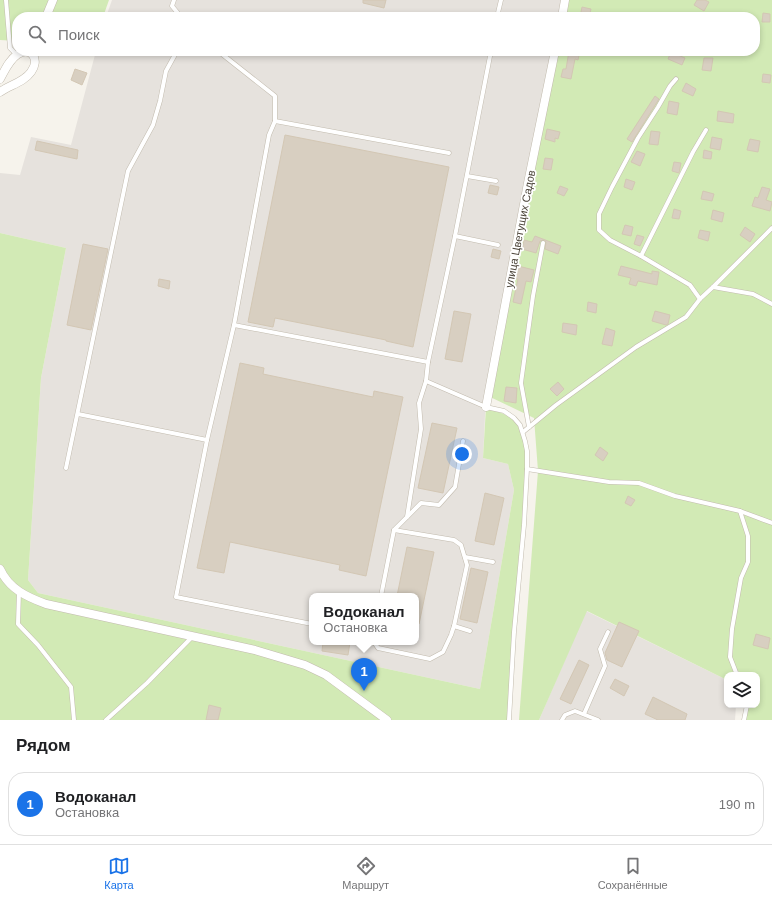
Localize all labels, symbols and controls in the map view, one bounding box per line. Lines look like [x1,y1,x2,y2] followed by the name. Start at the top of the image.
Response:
[12,12,760,56] search box
[26,23,48,45] icon: search
[58,26,100,43] text: Поиск
[503,169,537,289] street label: улица Цветущих Садов
[452,444,472,464] your location
[309,593,419,645] popup
[323,603,405,620] text: Водоканал
[323,620,388,635] text: Остановка
[351,658,377,691] pin: 1
[724,672,760,708] map controls
[724,672,760,708] button: layers
[16,736,71,755] text: Рядом
[55,788,136,805] text: Водоканал
[26,797,34,812] text: 1
[719,797,755,812] text: 190 m
[55,805,119,820] text: Остановка
[104,855,134,891] tab: Карта
[342,855,389,891] tab: Маршрут
[598,855,668,891] tab: Сохранённые

